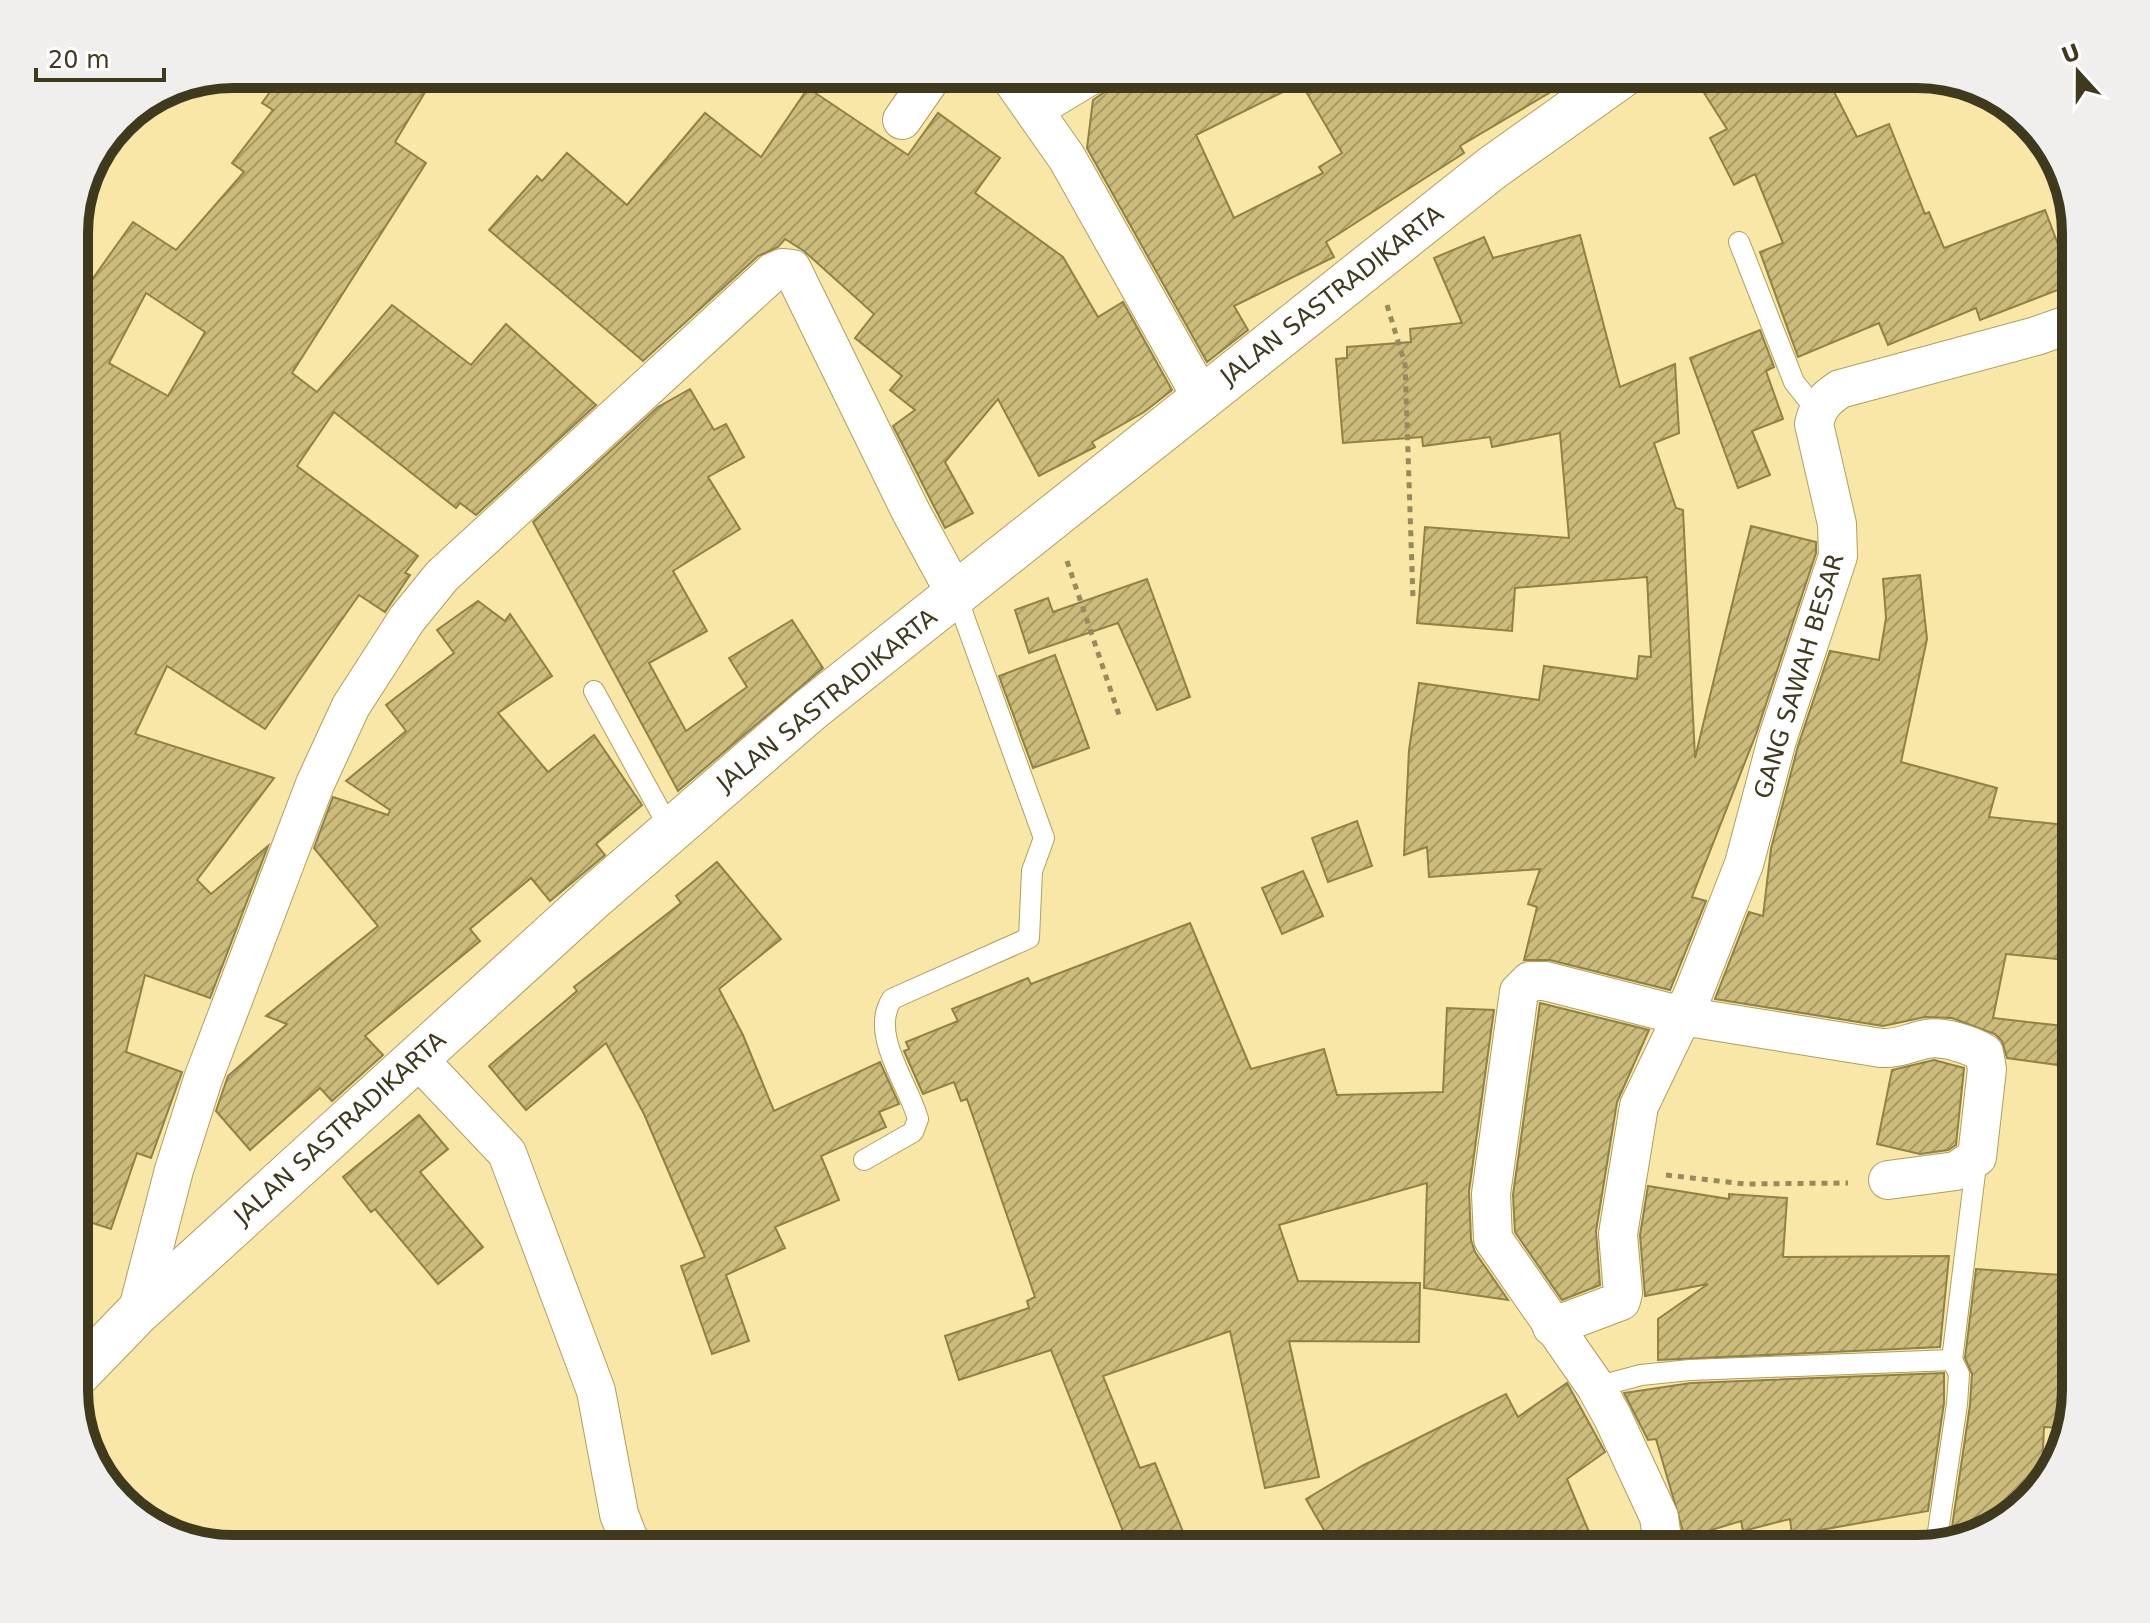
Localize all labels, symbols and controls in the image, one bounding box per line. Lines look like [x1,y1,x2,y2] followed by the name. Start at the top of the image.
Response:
[36,32,164,82] scale bar
[2038,32,2118,112] north arrow
[2058,39,2084,69] text: U
[48,46,110,74] text: 20 m
[1214,199,1449,392] street label: JALAN SASTRADIKARTA
[1748,550,1850,802] street label: GANG SAWAH BESAR
[710,602,943,799] street label: JALAN SASTRADIKARTA
[227,1025,452,1232] street label: JALAN SASTRADIKARTA

